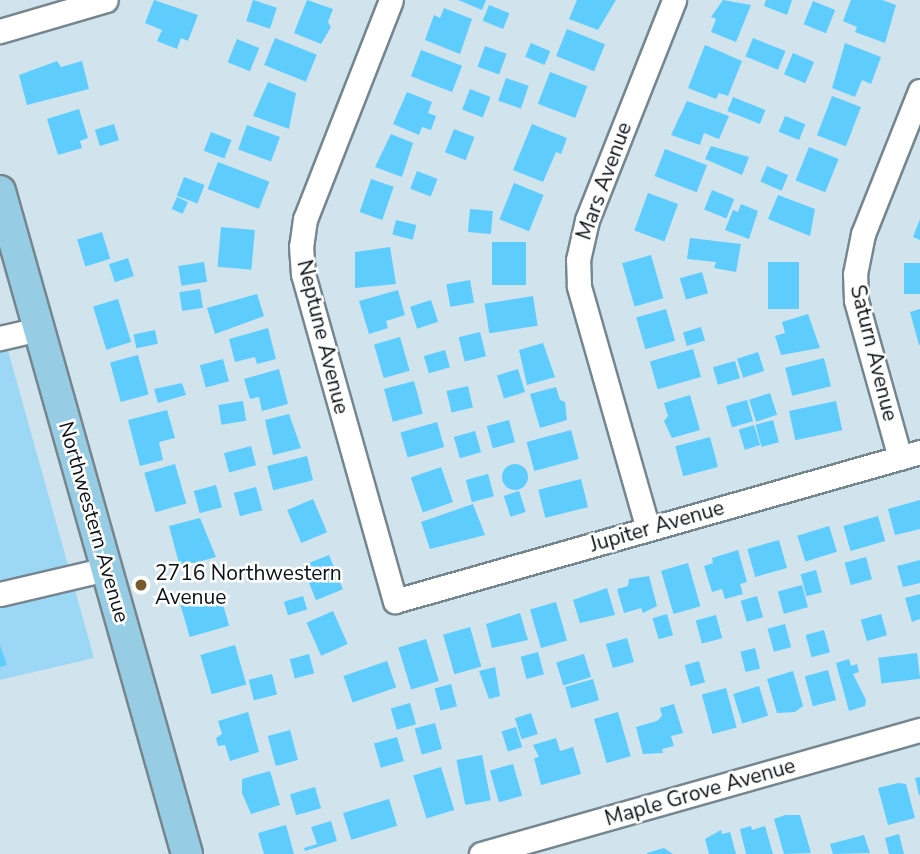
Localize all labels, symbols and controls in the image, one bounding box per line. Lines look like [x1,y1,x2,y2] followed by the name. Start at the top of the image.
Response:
[571,119,637,243] street label: Mars Avenue
[292,257,354,417] street label: Neptune Avenue
[845,282,903,424] street label: Saturn Avenue
[53,419,135,625] street label: Northwestern Avenue
[587,495,727,557] street label: Jupiter Avenue
[155,560,342,610] place label: 2716 Northwestern Avenue
[133,577,149,593] marker: 2716 Northwestern Avenue
[602,753,798,831] street label: Maple Grove Avenue

